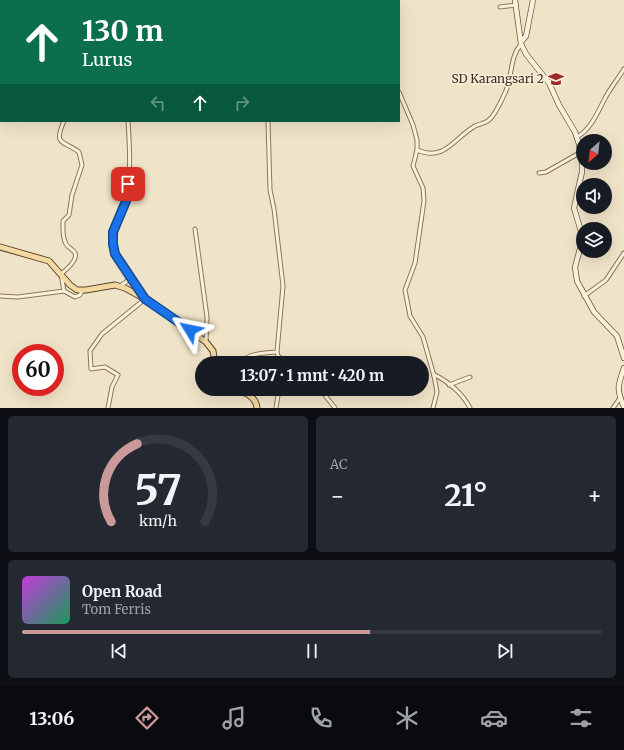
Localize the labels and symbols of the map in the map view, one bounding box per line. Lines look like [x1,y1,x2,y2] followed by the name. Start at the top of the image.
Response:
[547,70,565,88] school or university icon: SD Karangsari 2
[452,71,544,86] place label: SD Karangsari 2
[576,134,612,170] north arrow
[111,167,145,201] pin
[169,309,211,351] position arrow
[12,344,64,396] speed limit sign: 60

